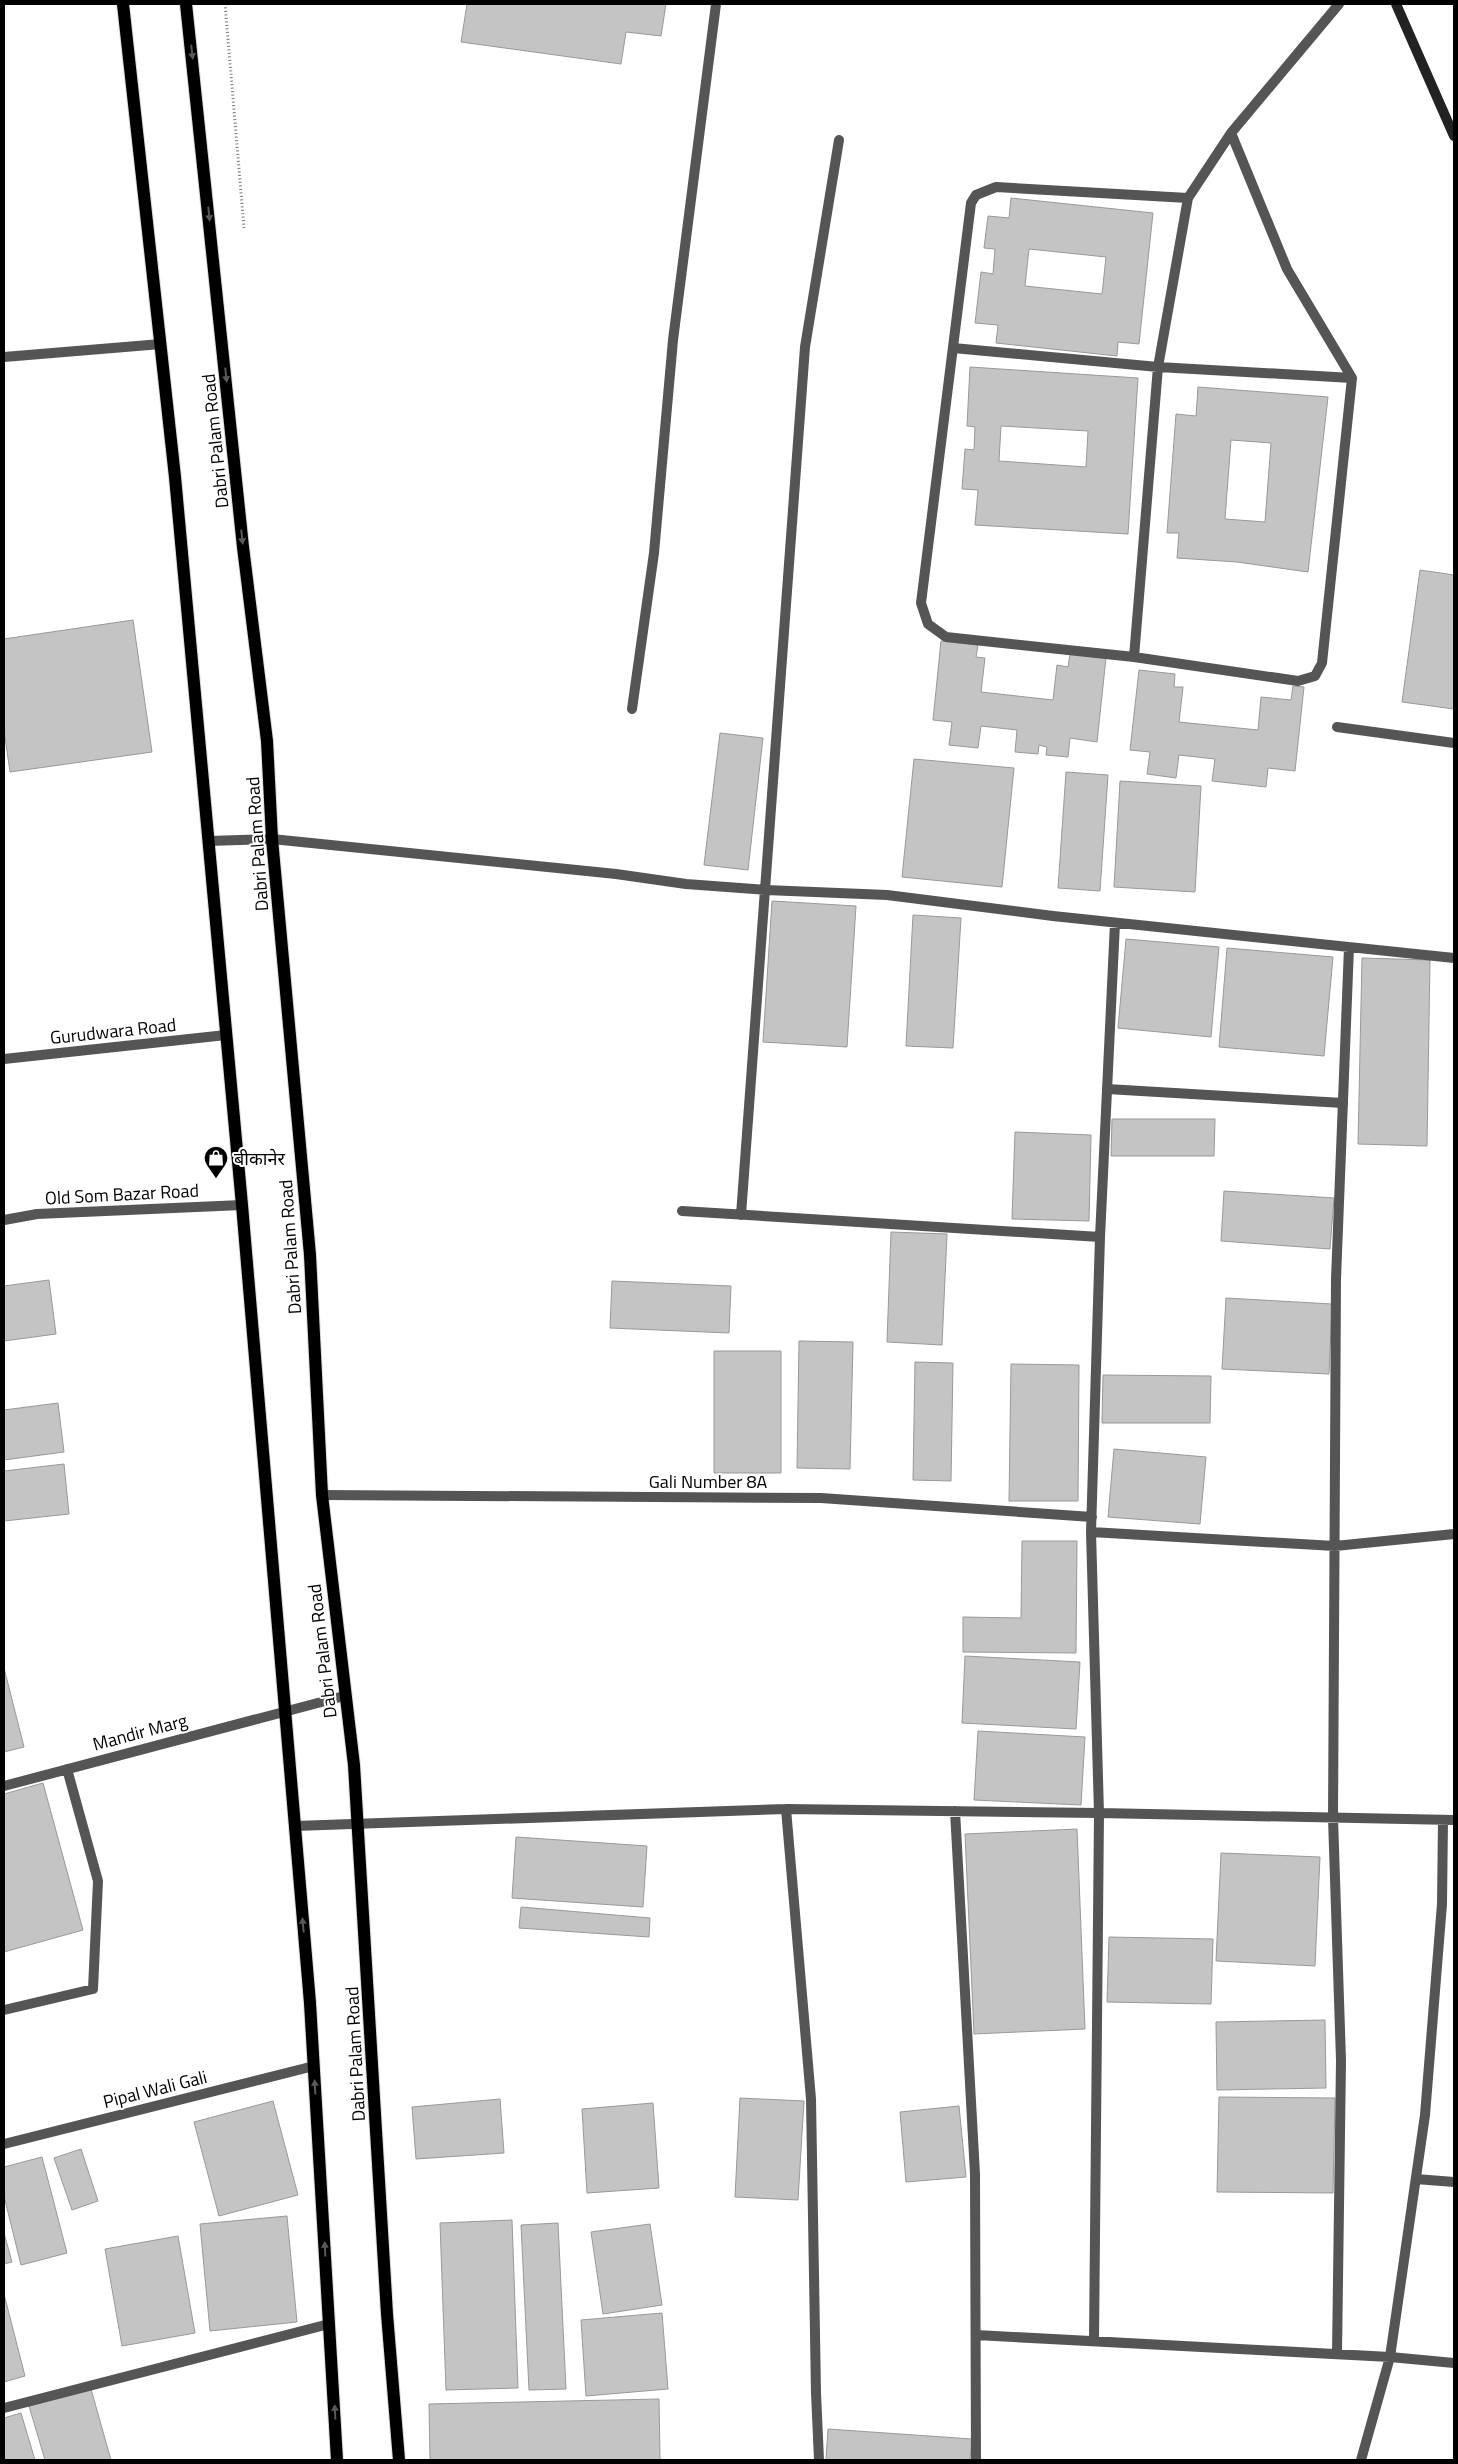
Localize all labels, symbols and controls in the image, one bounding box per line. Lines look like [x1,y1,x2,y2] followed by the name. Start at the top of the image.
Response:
[188,45,196,61] one-way arrow
[205,206,213,222] one-way arrow
[222,368,230,384] one-way arrow
[195,372,235,510] street label: Dabri Palam Road
[238,529,246,545] one-way arrow
[239,776,275,912] street label: Dabri Palam Road
[49,1011,177,1051] street label: Gurudwara Road
[203,1145,229,1179] shop icon: बीकानेर
[234,1145,285,1172] place label: बीकानेर
[44,1176,200,1212] street label: Old Som Bazar Road
[272,1179,308,1315] street label: Dabri Palam Road
[649,1468,768,1495] street label: Gali Number 8A
[300,1582,344,1720] street label: Dabri Palam Road
[90,1706,190,1758] street label: Mandir Marg
[299,1917,307,1933] one-way arrow
[338,1986,372,2122] street label: Dabri Palam Road
[100,2063,210,2115] street label: Pipal Wali Gali
[310,2079,318,2095] one-way arrow
[320,2241,328,2257] one-way arrow
[330,2403,338,2419] one-way arrow

